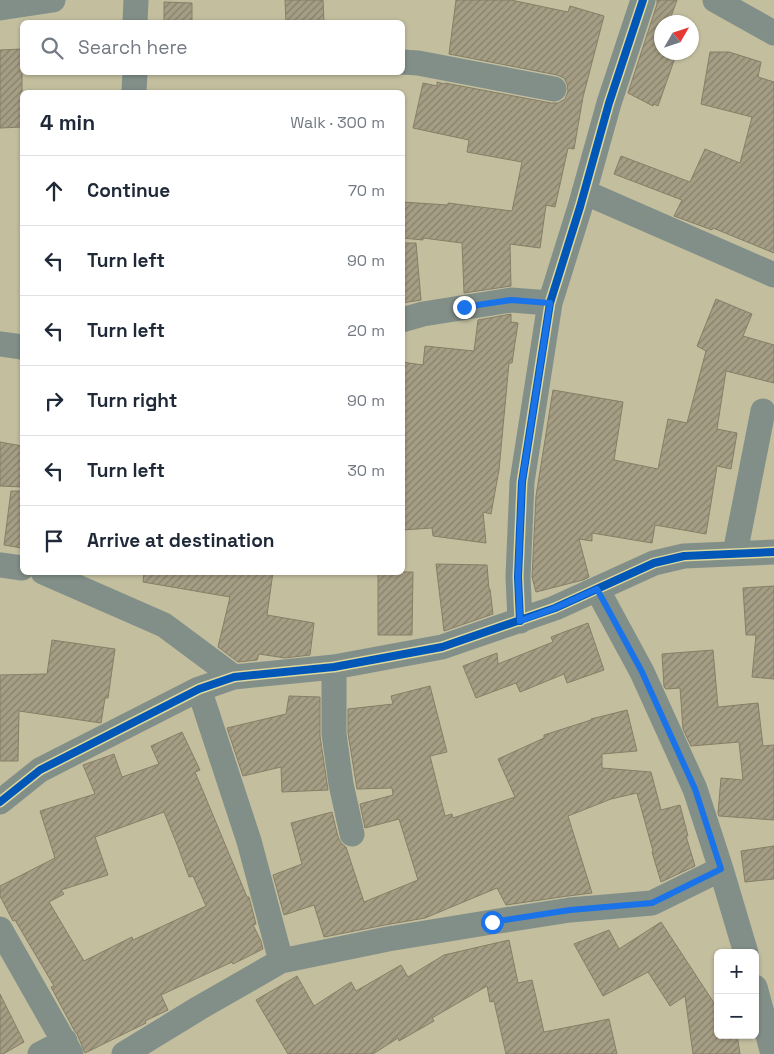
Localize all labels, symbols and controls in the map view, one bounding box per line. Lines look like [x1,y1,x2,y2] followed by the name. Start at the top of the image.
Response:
[654,15,699,60] north arrow
[20,20,405,75] search box
[38,34,66,62] icon: search
[78,35,188,60] text: Search here
[40,109,95,136] text: 4 min
[290,112,385,133] text: Walk · 300 m
[40,177,68,205] icon: ahead
[87,178,170,203] text: Continue
[348,180,385,201] text: 70 m
[40,247,68,275] icon: left
[87,248,165,273] text: Turn left
[347,250,385,271] text: 90 m
[453,296,476,319] route end
[40,317,68,345] icon: left
[87,318,165,343] text: Turn left
[347,320,385,341] text: 20 m
[40,387,68,415] icon: right
[87,388,177,413] text: Turn right
[347,390,385,411] text: 90 m
[40,457,68,485] icon: left
[87,458,165,483] text: Turn left
[347,460,385,481] text: 30 m
[40,527,68,555] icon: arrive
[87,528,275,553] text: Arrive at destination
[481,911,504,934] route start
[714,949,759,1039] map controls
[714,949,759,994] button: +
[714,994,759,1039] button: −

